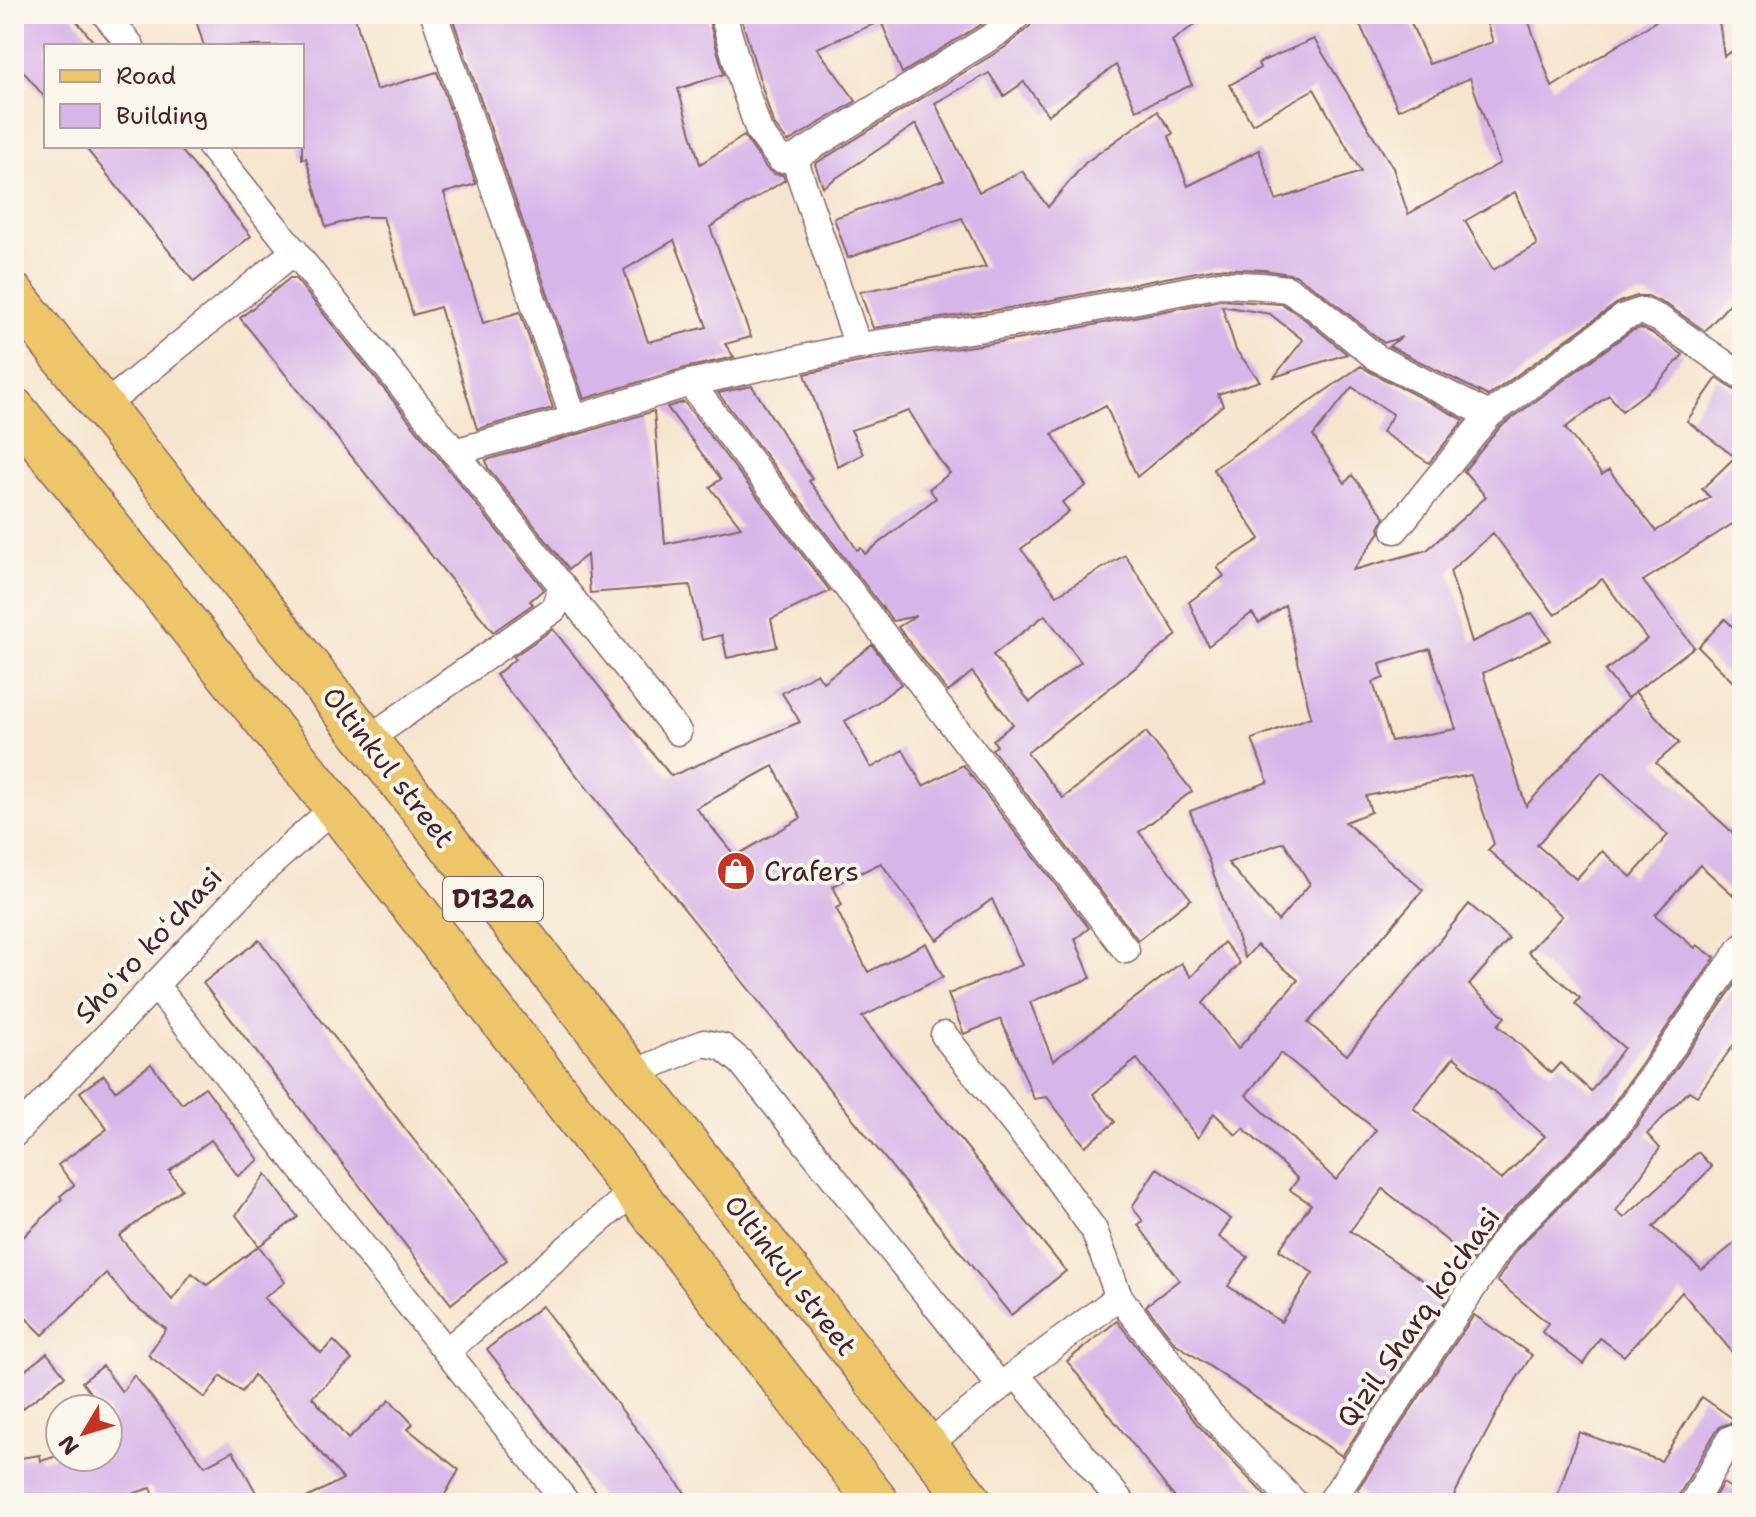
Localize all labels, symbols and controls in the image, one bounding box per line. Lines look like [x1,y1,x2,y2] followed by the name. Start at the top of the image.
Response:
[44,44,304,148] legend
[116,60,176,92] text: Road
[116,100,208,132] text: Building
[314,679,464,855] street label: Oltinkul street
[715,850,757,892] shop icon: Crafers
[764,852,859,890] place label: Crafers
[66,859,230,1031] street label: Shoʻro koʻchasi
[443,877,543,921] road number: D132a
[716,1187,866,1363] street label: Oltinkul street
[1328,1199,1508,1435] street label: Qizil Sharq ko'chasi
[44,1393,124,1473] north arrow
[52,1429,85,1461] text: N

